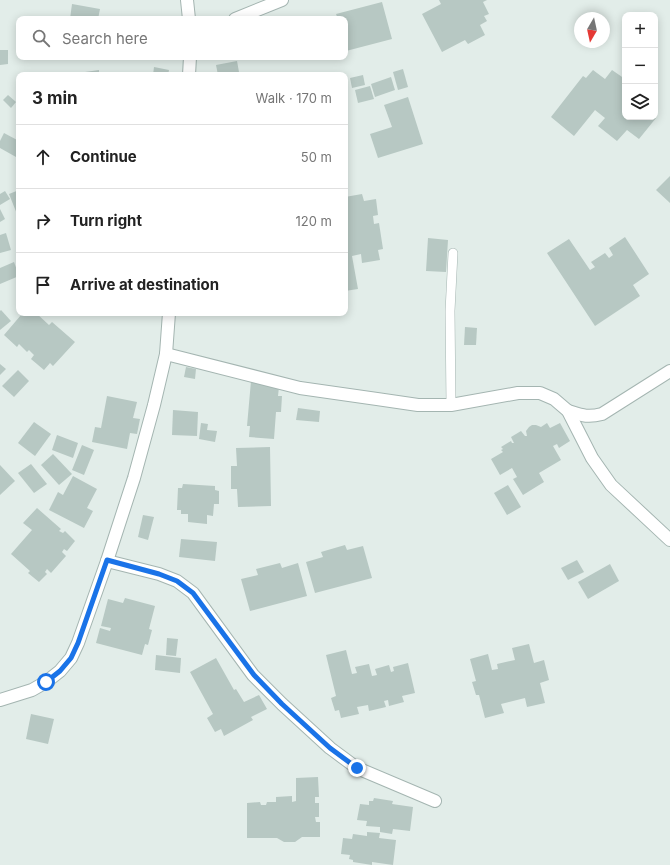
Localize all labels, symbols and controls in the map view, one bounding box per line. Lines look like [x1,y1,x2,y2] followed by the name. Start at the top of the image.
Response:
[574,12,610,48] north arrow
[622,12,658,120] map controls
[622,12,658,48] button: +
[16,16,348,60] search box
[30,27,52,49] icon: search
[62,29,148,48] text: Search here
[622,48,658,84] button: −
[622,84,658,120] button: layers
[32,88,78,108] text: 3 min
[256,90,332,106] text: Walk · 170 m
[32,146,54,168] icon: ahead
[70,147,137,166] text: Continue
[301,149,332,165] text: 50 m
[32,210,54,232] icon: right
[70,211,142,230] text: Turn right
[296,213,332,229] text: 120 m
[32,274,54,296] icon: arrive
[70,275,219,294] text: Arrive at destination
[37,673,55,691] route start
[348,759,366,777] route end

